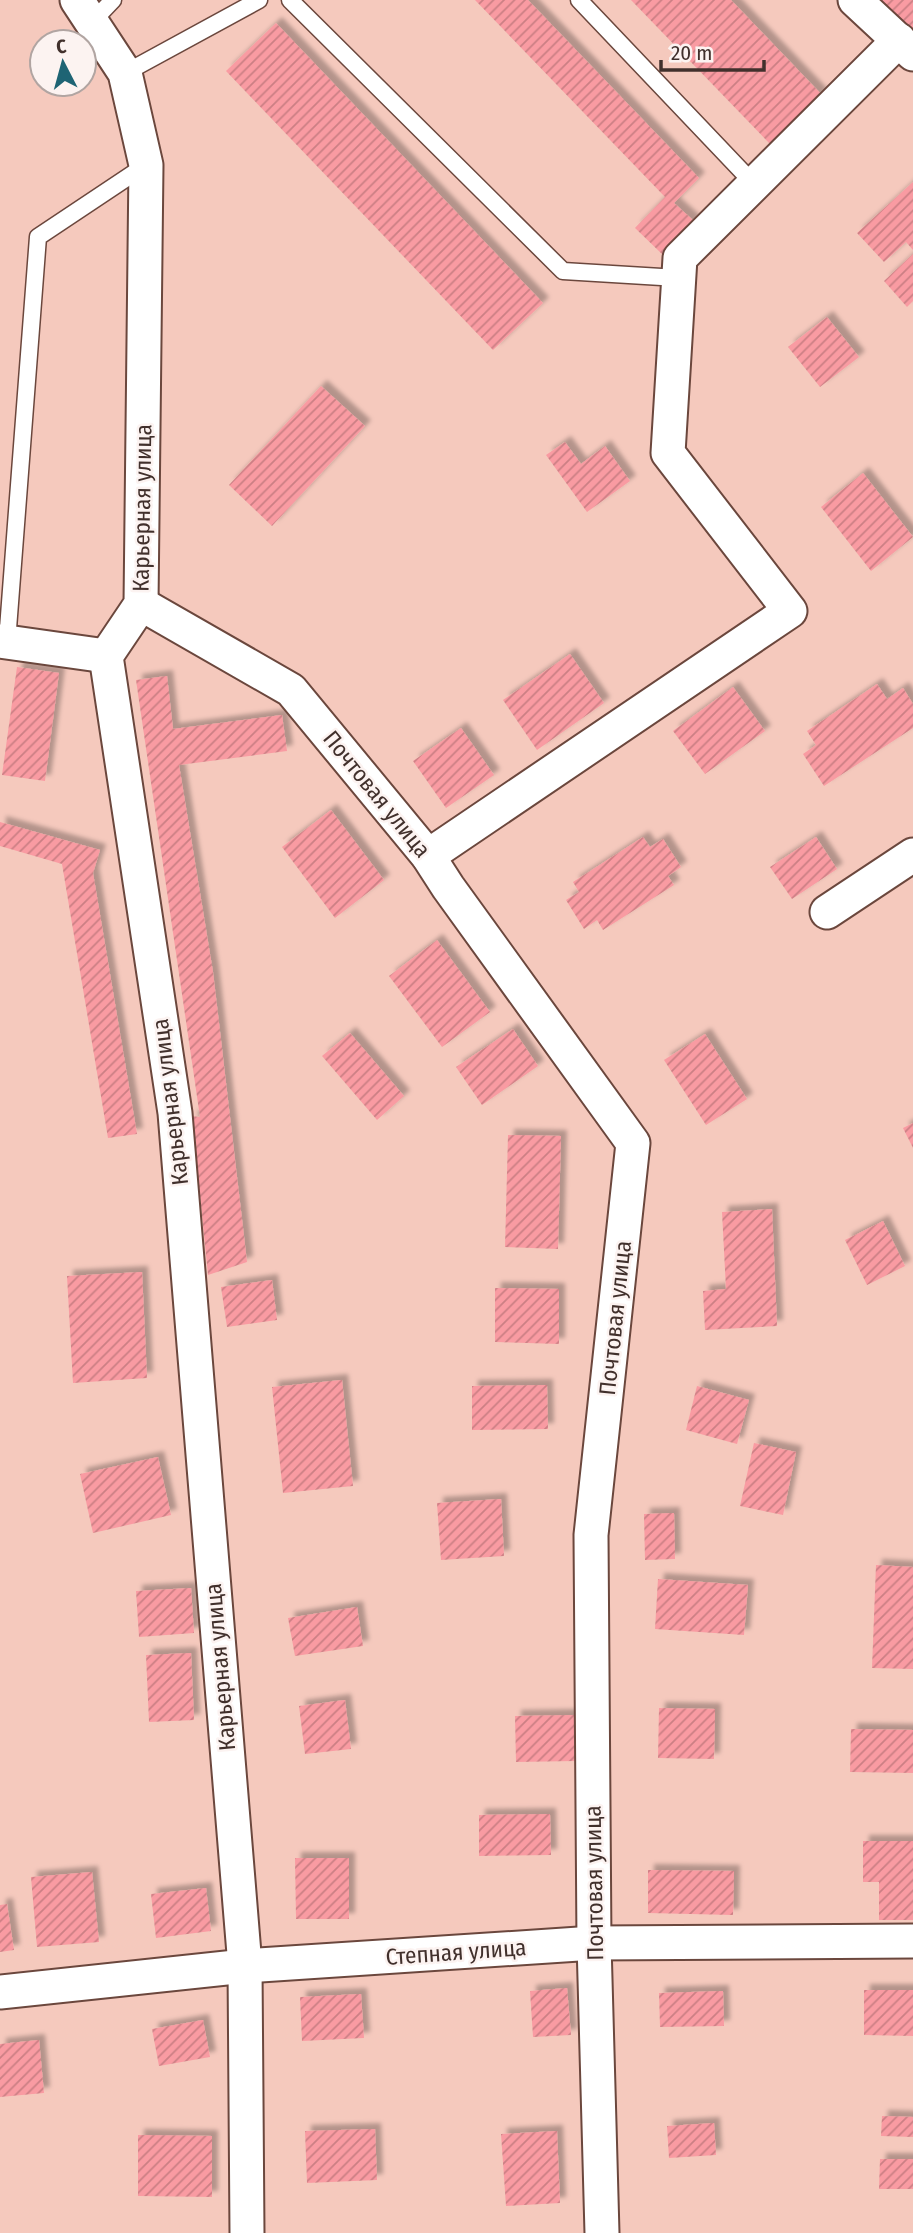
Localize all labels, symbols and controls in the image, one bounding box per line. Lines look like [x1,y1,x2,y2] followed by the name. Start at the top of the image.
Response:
[28,28,98,98] north arrow
[661,28,764,72] scale bar
[55,35,67,59] text: С
[671,40,712,66] text: 20 m
[127,424,157,592] street label: Карьерная улица
[317,725,437,863] street label: Почтовая улица
[146,1017,194,1187] street label: Карьерная улица
[593,1239,637,1397] street label: Почтовая улица
[199,1582,241,1752] street label: Карьерная улица
[579,1805,609,1961] street label: Почтовая улица
[385,1933,527,1971] street label: Степная улица

